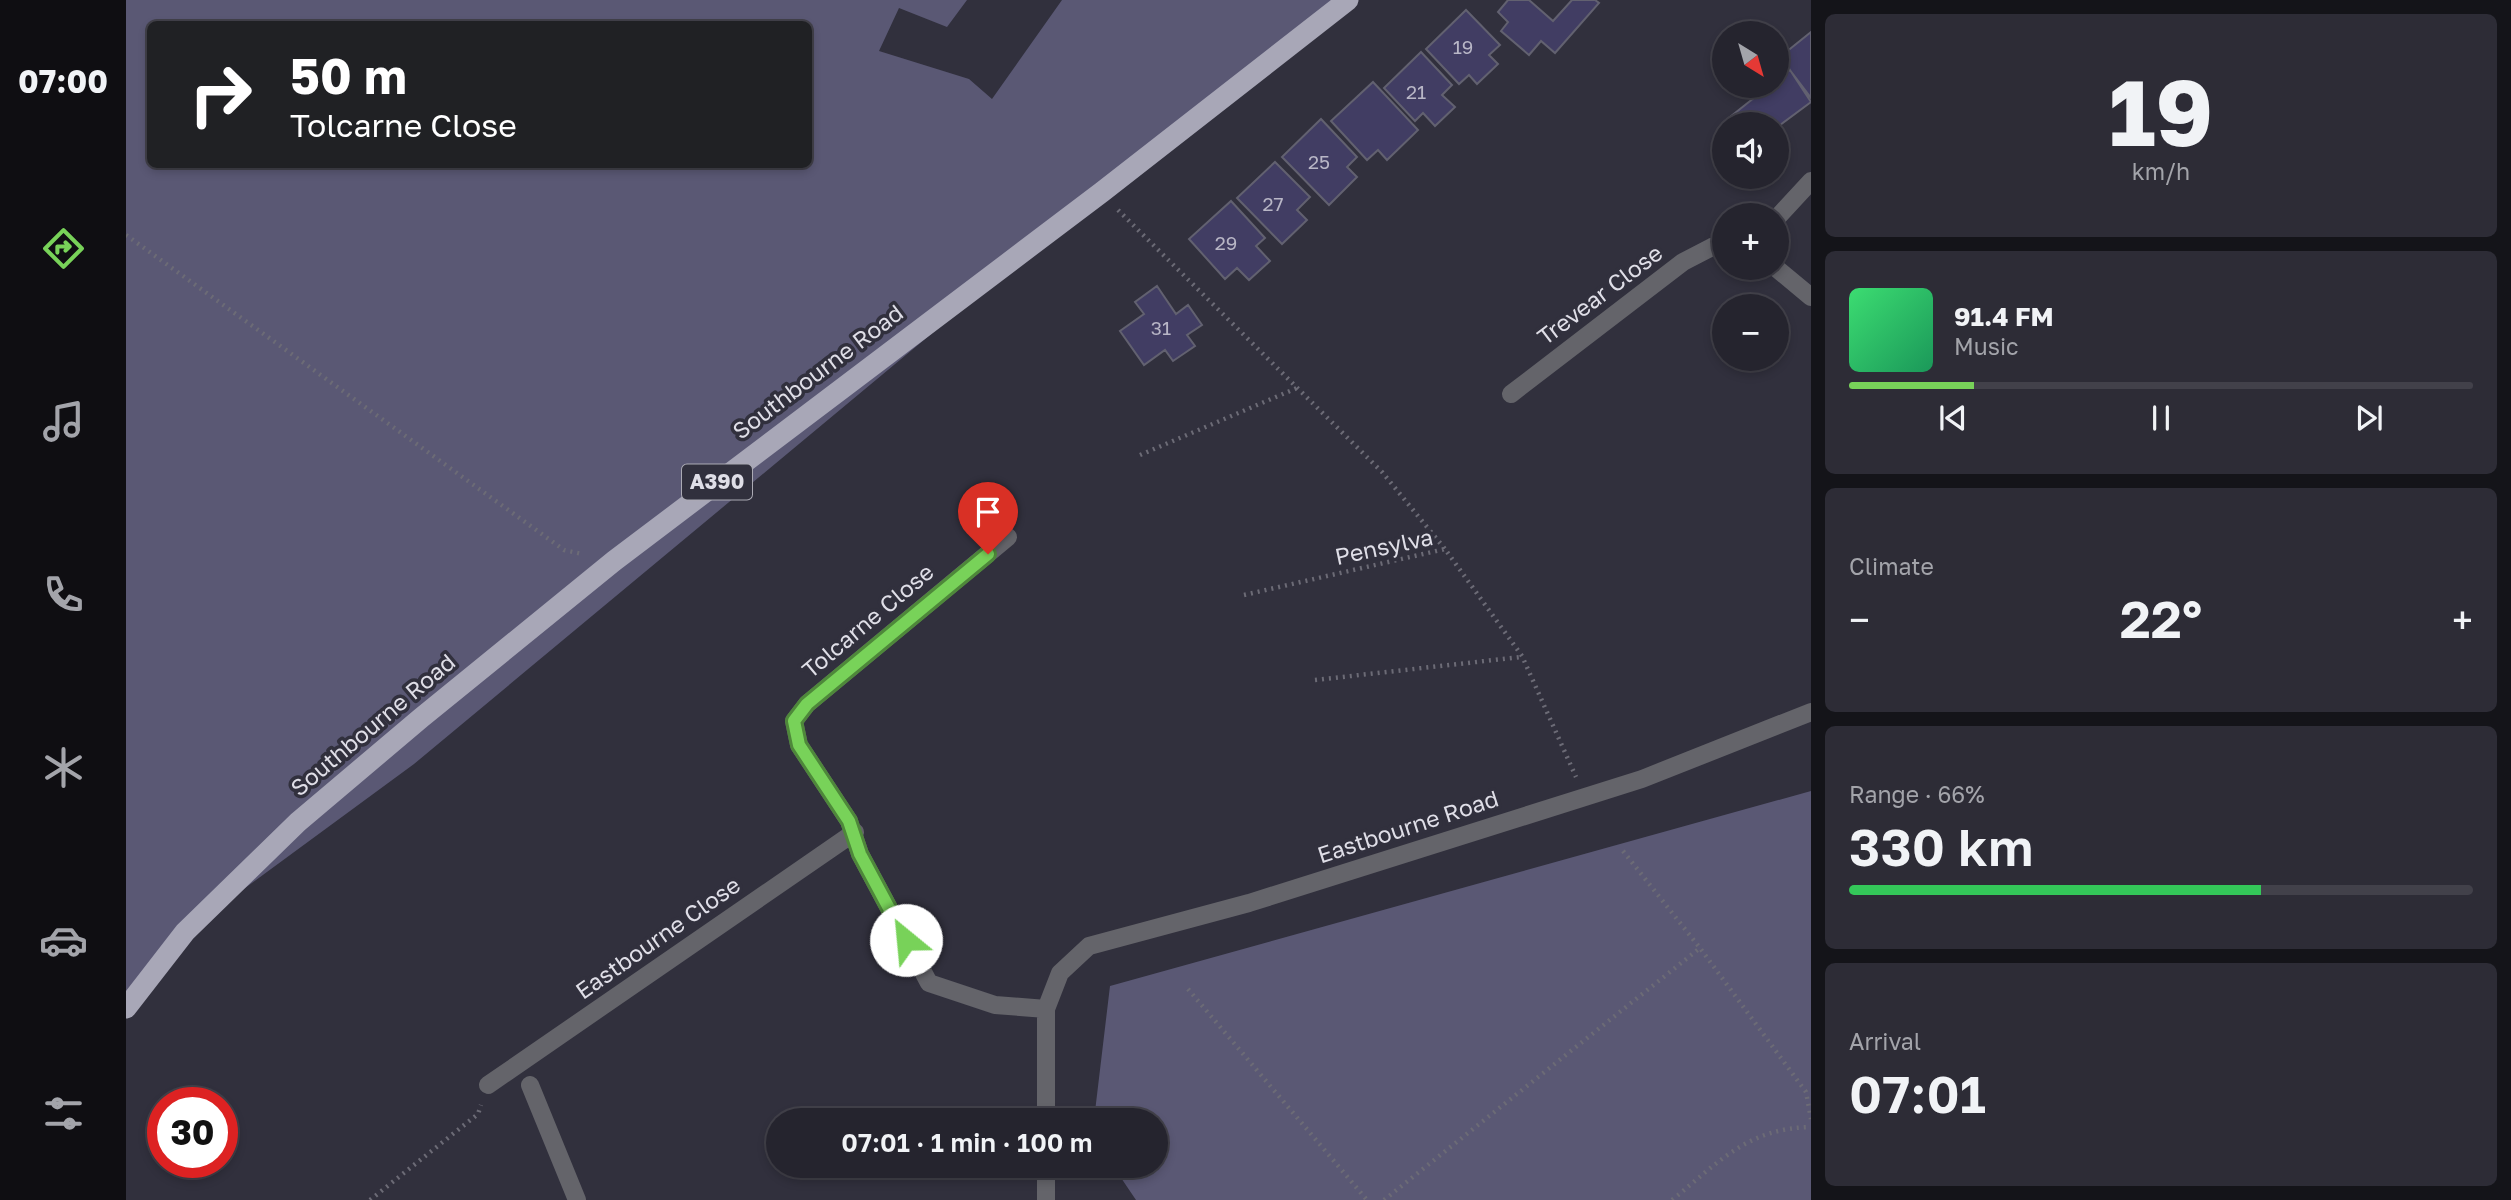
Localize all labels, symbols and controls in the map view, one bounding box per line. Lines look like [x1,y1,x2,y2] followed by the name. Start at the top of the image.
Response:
[1712,21,1788,98] north arrow
[1712,21,1789,371] map controls
[1453,35,1473,58] house number: 19
[290,46,407,105] text: 50 m
[175,49,266,140] icon: right
[2109,57,2213,166] text: 19
[18,62,108,100] text: 07:00
[1406,80,1426,103] house number: 21
[290,106,517,144] text: Tolcarne Close
[1712,112,1789,189] button: sound
[1308,150,1330,173] house number: 25
[2132,157,2190,185] text: km/h
[1262,192,1284,215] house number: 27
[1712,203,1789,280] button: +
[39,224,88,273] icon: directions
[1215,231,1237,254] house number: 29
[1531,238,1667,350] street label: Trevear Close
[1712,294,1789,371] button: −
[727,298,908,444] street label: Southbourne Road
[1954,301,2054,332] text: 91.4 FM
[1151,316,1171,339] house number: 31
[1954,332,2019,360] text: Music
[39,397,88,446] icon: music
[1934,399,1972,437] icon: previous
[2142,399,2180,437] icon: pause
[2350,399,2388,437] icon: next
[682,464,752,500] road number: A390
[958,482,1018,554] pin
[969,493,1007,531] icon: arrive
[1332,522,1435,570] street label: Pensylva
[1849,552,1934,580] text: Climate
[796,557,939,683] street label: Tolcarne Close
[39,570,88,619] icon: phone
[2120,587,2202,649] text: 22°
[1849,597,1870,642] text: −
[2452,597,2473,642] text: +
[284,647,460,801] street label: Southbourne Road
[39,743,88,792] icon: climate
[1849,780,1985,808] text: Range · 66%
[1314,784,1502,869] street label: Eastbourne Road
[1849,815,2033,877] text: 330 km
[570,870,745,1004] street label: Eastbourne Close
[869,903,943,977] position arrow
[39,916,88,965] icon: car
[1849,1027,1921,1055] text: Arrival
[1849,1062,1986,1124] text: 07:01
[147,1087,238,1178] speed limit sign: 30
[39,1089,88,1138] icon: filters
[841,1127,1093,1158] text: 07:01 · 1 min · 100 m

